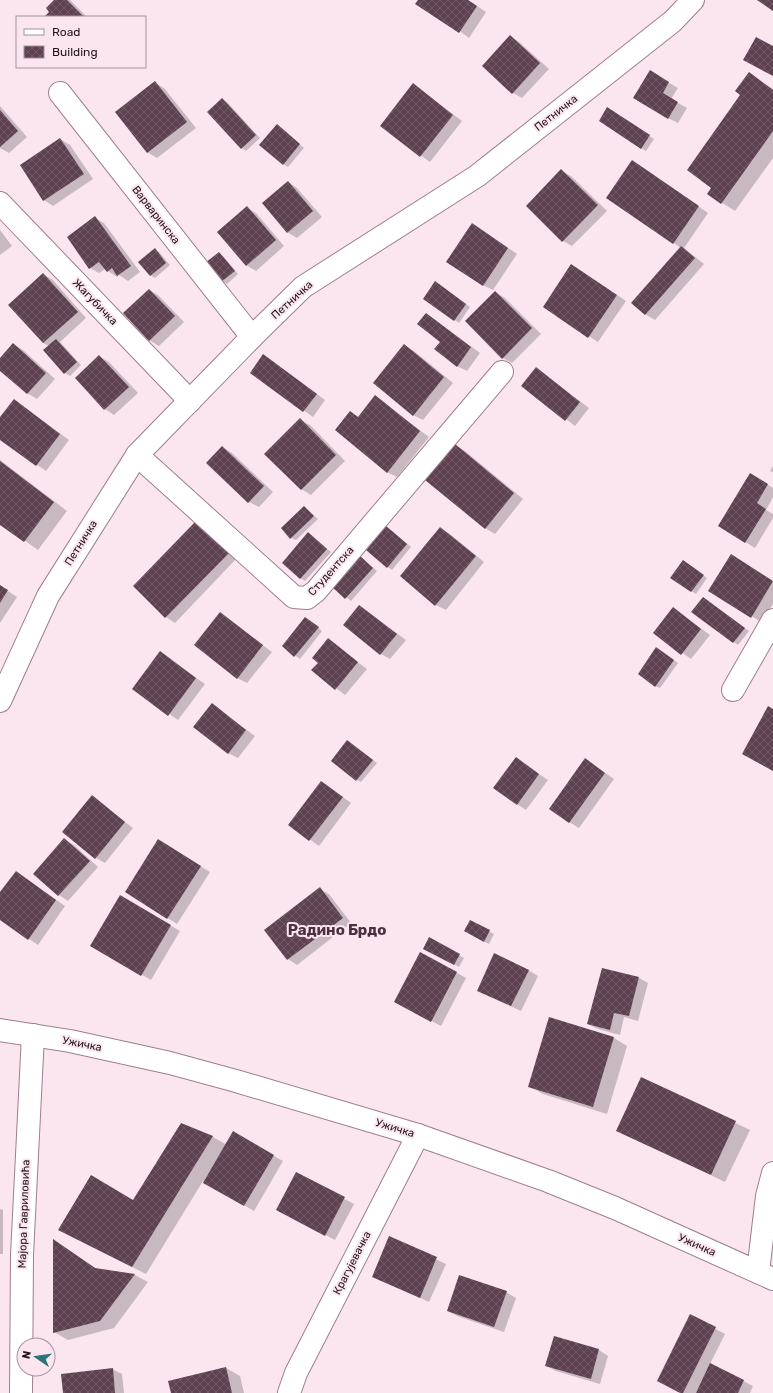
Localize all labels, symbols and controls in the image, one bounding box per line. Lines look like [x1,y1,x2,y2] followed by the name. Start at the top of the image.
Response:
[16,16,146,68] legend
[52,25,80,39] text: Road
[52,45,98,59] text: Building
[532,92,580,134] street label: Петничка
[129,183,183,247] street label: Варваринска
[70,276,120,328] street label: Жагубичка
[269,278,315,322] street label: Петничка
[62,518,100,568] street label: Петничка
[305,544,357,598] street label: Студентска
[288,921,386,939] district label: Радино Брдо
[61,1034,103,1054] street label: Ужичка
[374,1116,416,1140] street label: Ужичка
[16,1159,32,1269] street label: Мајора Гавриловића
[330,1229,374,1297] street label: Крагујевачка
[676,1231,718,1259] street label: Ужичка
[16,1337,56,1377] north arrow
[20,1349,34,1360] text: N

